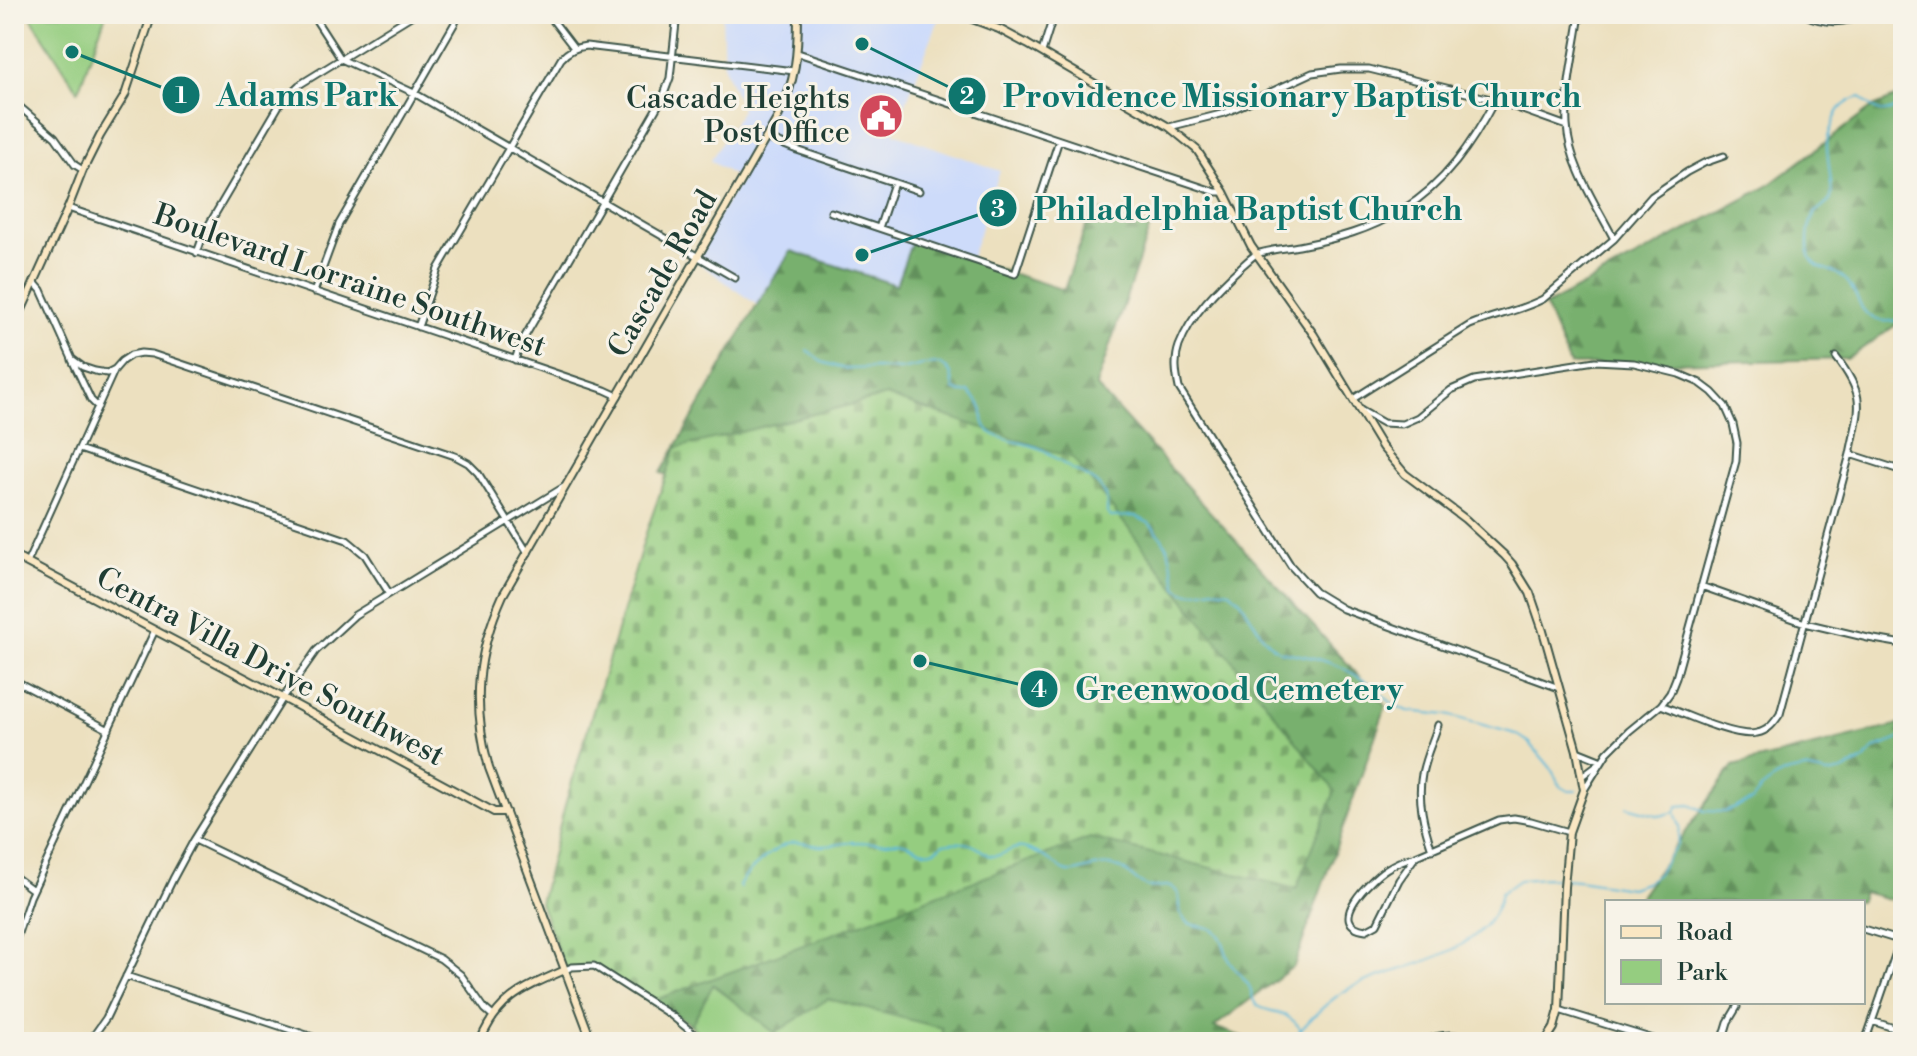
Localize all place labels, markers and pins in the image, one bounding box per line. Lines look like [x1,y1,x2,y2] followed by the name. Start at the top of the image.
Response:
[161,67,414,123] callout: Adams Park
[947,68,1597,124] callout: Providence Missionary Baptist Church
[626,80,850,152] place label: Cascade Heights Post Office
[857,92,905,140] public building icon: Cascade Heights Post Office
[978,180,1479,236] callout: Philadelphia Baptist Church
[1019,661,1419,717] callout: Greenwood Cemetery

